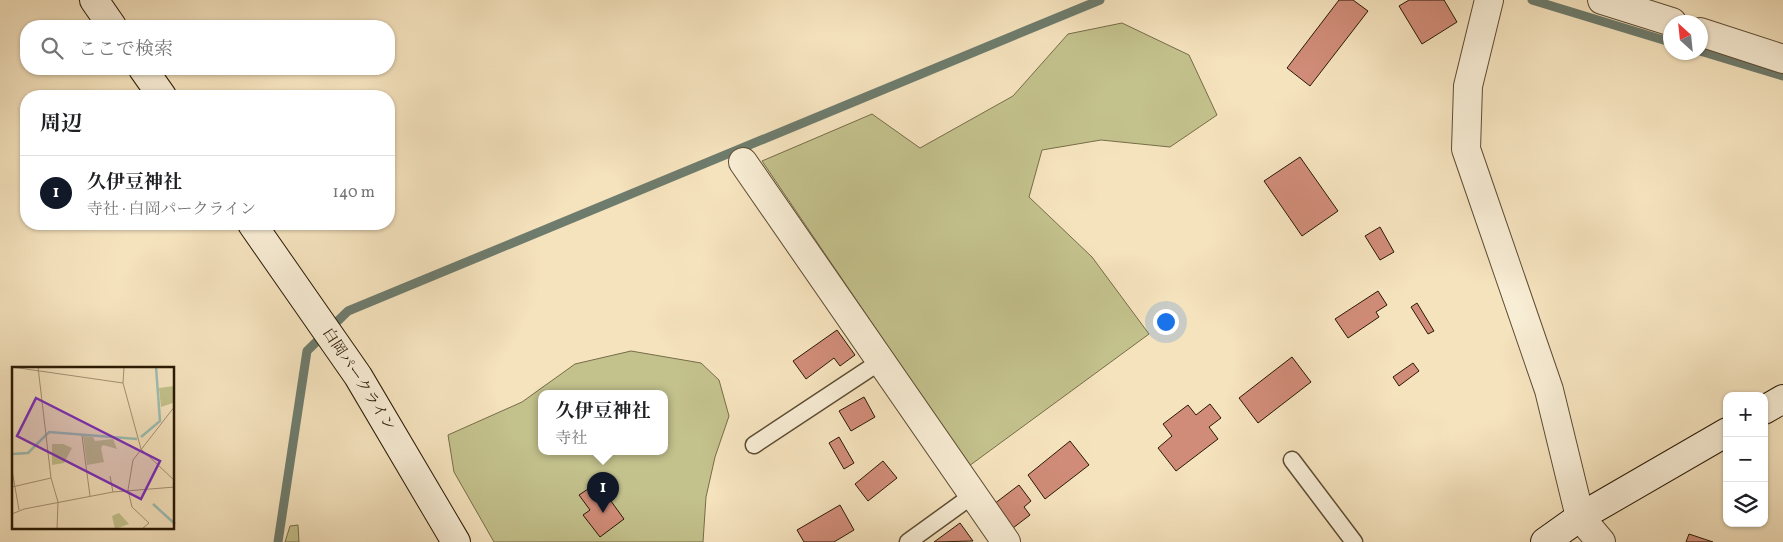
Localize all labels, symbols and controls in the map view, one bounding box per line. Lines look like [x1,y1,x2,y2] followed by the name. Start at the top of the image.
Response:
[1663,15,1708,60] north arrow
[20,20,395,75] search box
[38,34,66,62] icon: search
[78,37,173,63] text: ここで検索
[40,110,82,139] text: 周辺
[87,170,182,196] text: 久伊豆神社
[53,182,59,204] text: 1
[333,182,375,204] text: 140 m
[87,199,256,221] text: 寺社 · 白岡パークライン
[1153,309,1179,335] your location
[317,324,399,436] street label: 白岡パークライン
[12,367,175,530] inset map
[538,390,668,455] popup
[1723,392,1768,527] map controls
[1723,392,1768,437] button: +
[555,399,651,425] text: 久伊豆神社
[555,428,588,450] text: 寺社
[1723,437,1768,482] button: −
[587,472,619,513] pin: 1
[1723,482,1768,527] button: layers

